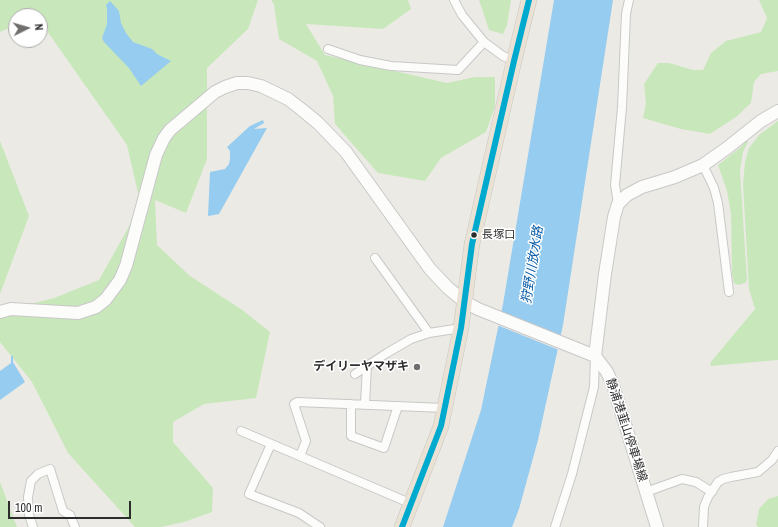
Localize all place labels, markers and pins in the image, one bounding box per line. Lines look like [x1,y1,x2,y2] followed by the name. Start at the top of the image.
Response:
[482,228,515,242] place label: 長塚口
[469,230,479,240] marker: 長塚口
[313,360,409,374] place label: デイリーヤマザキ
[412,362,422,372] marker: デイリーヤマザキ

